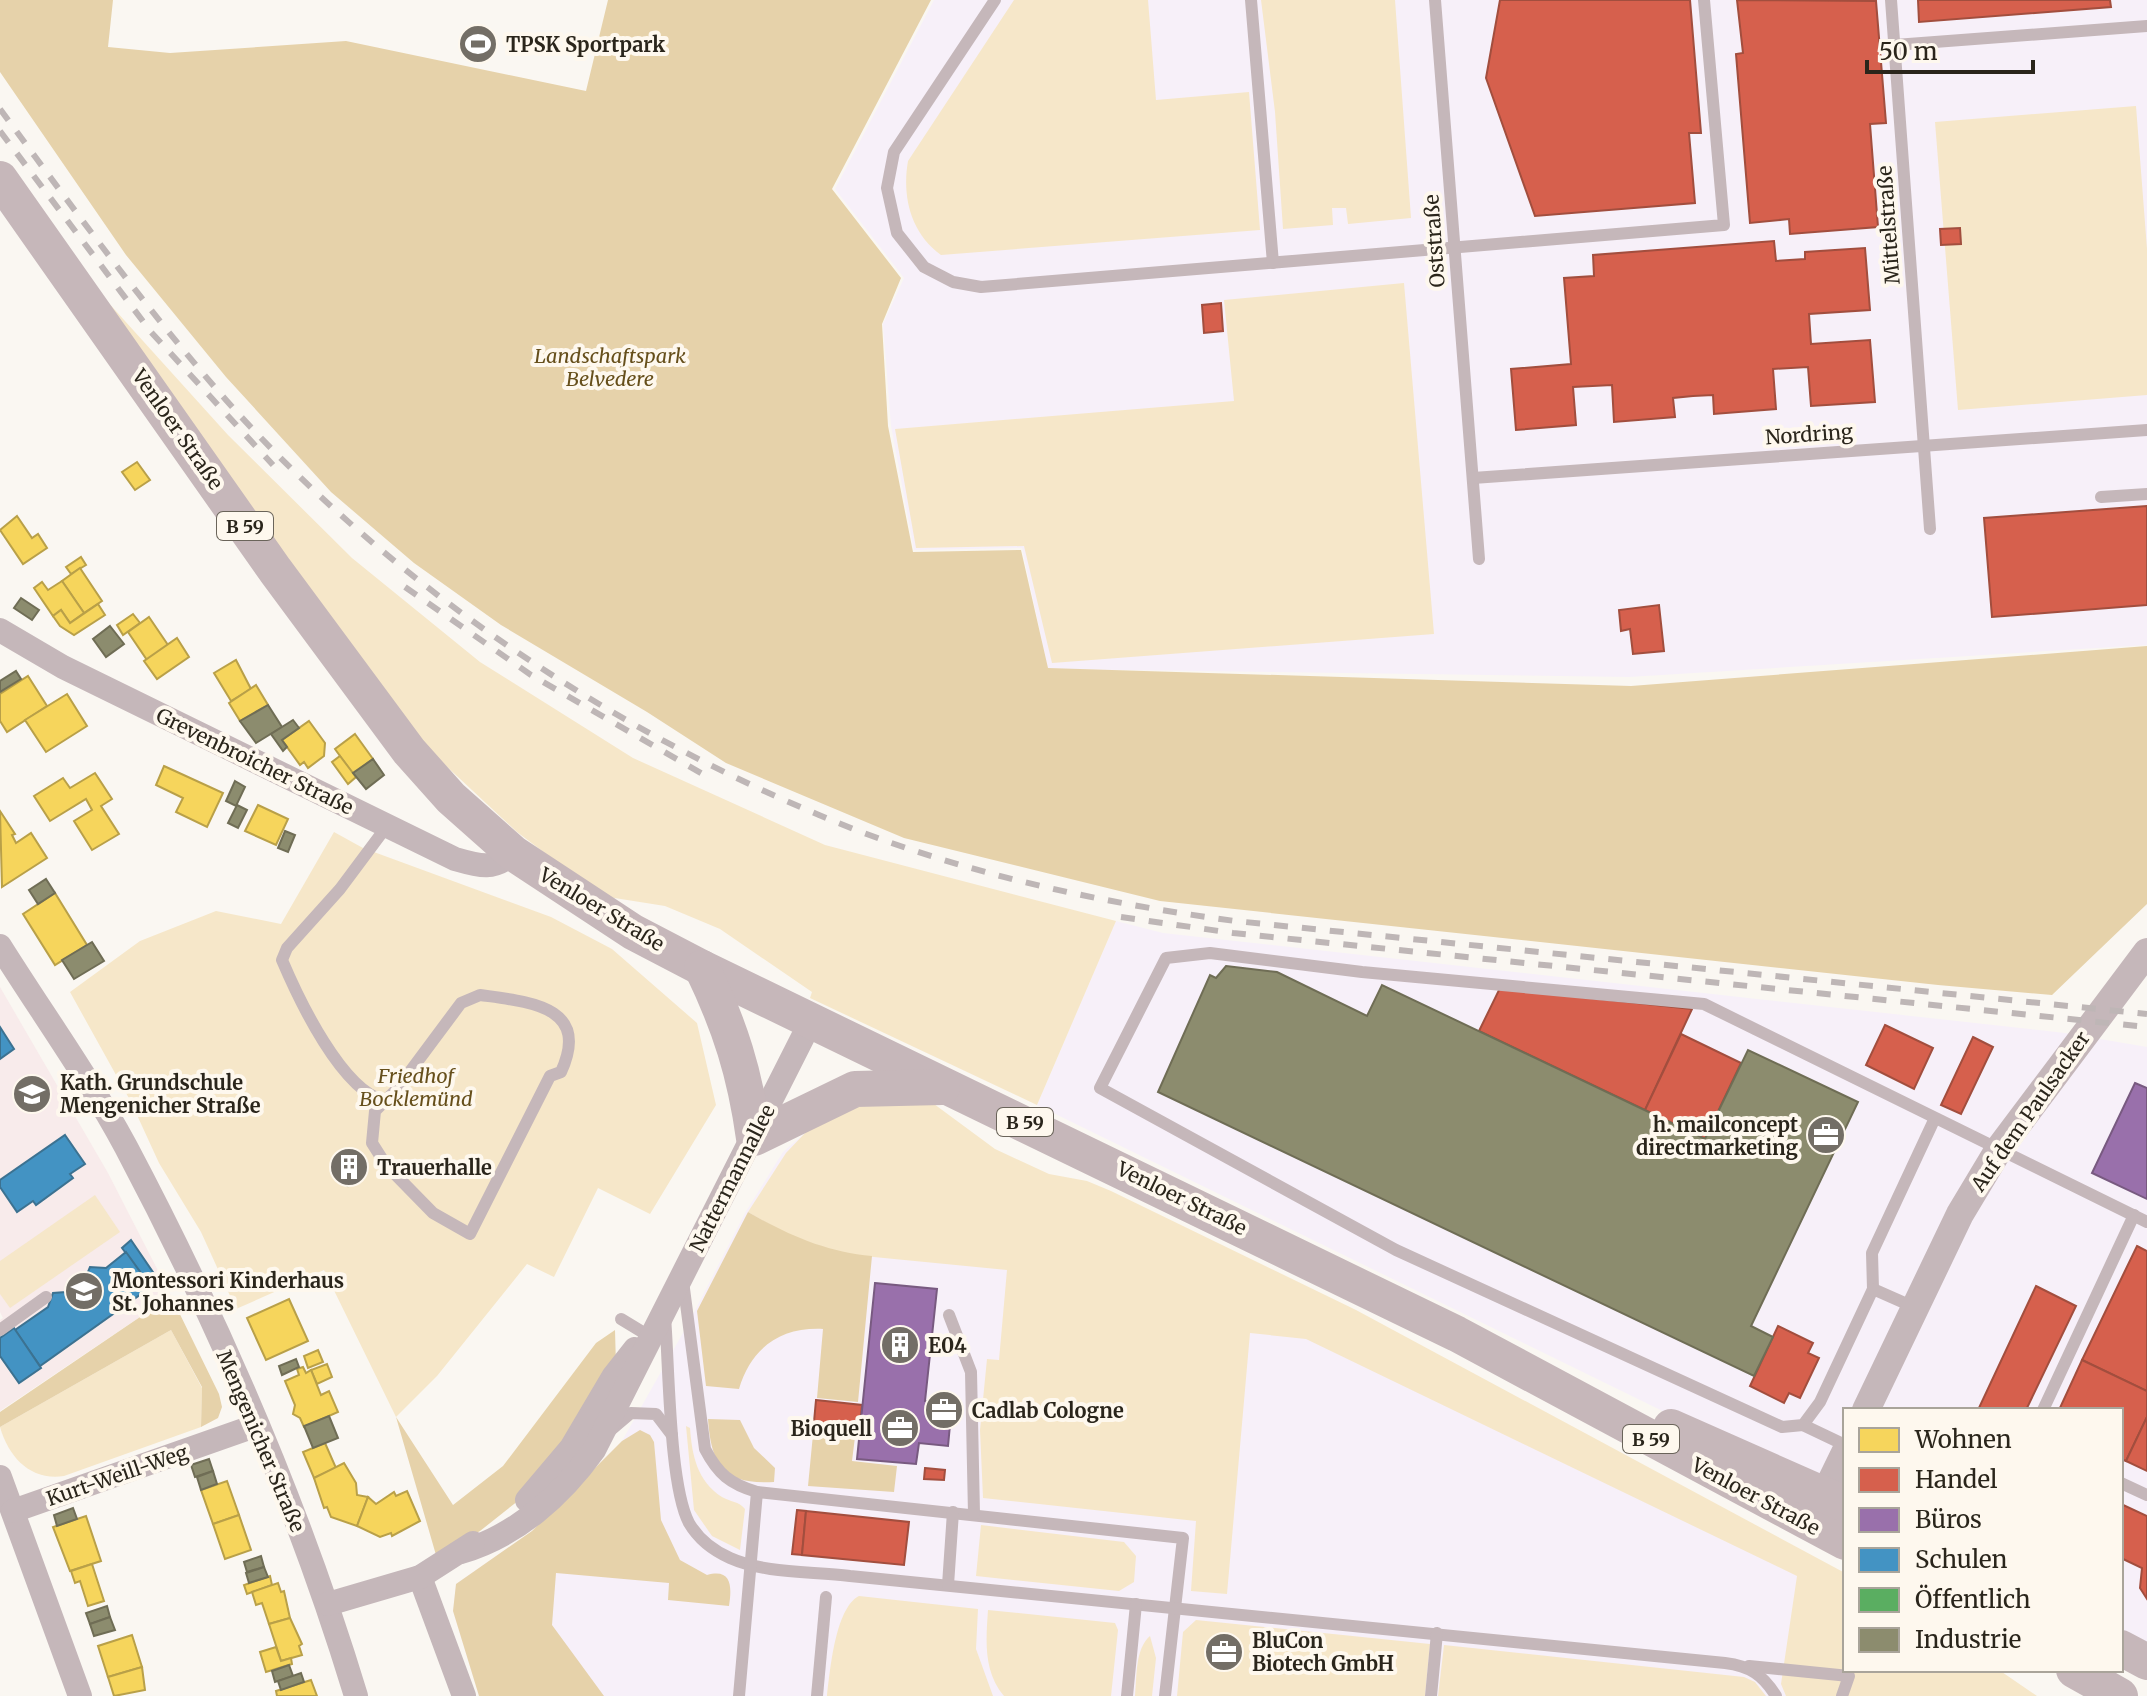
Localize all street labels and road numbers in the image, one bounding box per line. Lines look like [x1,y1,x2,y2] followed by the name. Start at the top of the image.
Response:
[1871,165,1905,285] street label: Mittelstraße
[1418,194,1450,288] street label: Oststraße
[127,363,229,494] street label: Venloer Straße
[1764,418,1854,450] street label: Nordring
[217,512,273,540] road number: B 59
[152,702,358,820] street label: Grevenbroicher Straße
[534,861,669,956] street label: Venloer Straße
[1965,1026,2095,1197] street label: Auf dem Paulsacker
[684,1100,780,1256] street label: Nattermannallee
[997,1108,1053,1136] road number: B 59
[1112,1155,1251,1240] street label: Venloer Straße
[211,1346,311,1536] street label: Mengenicher Straße
[1623,1425,1679,1453] road number: B 59
[43,1439,191,1511] street label: Kurt-Weill-Weg
[1687,1451,1824,1540] street label: Venloer Straße

